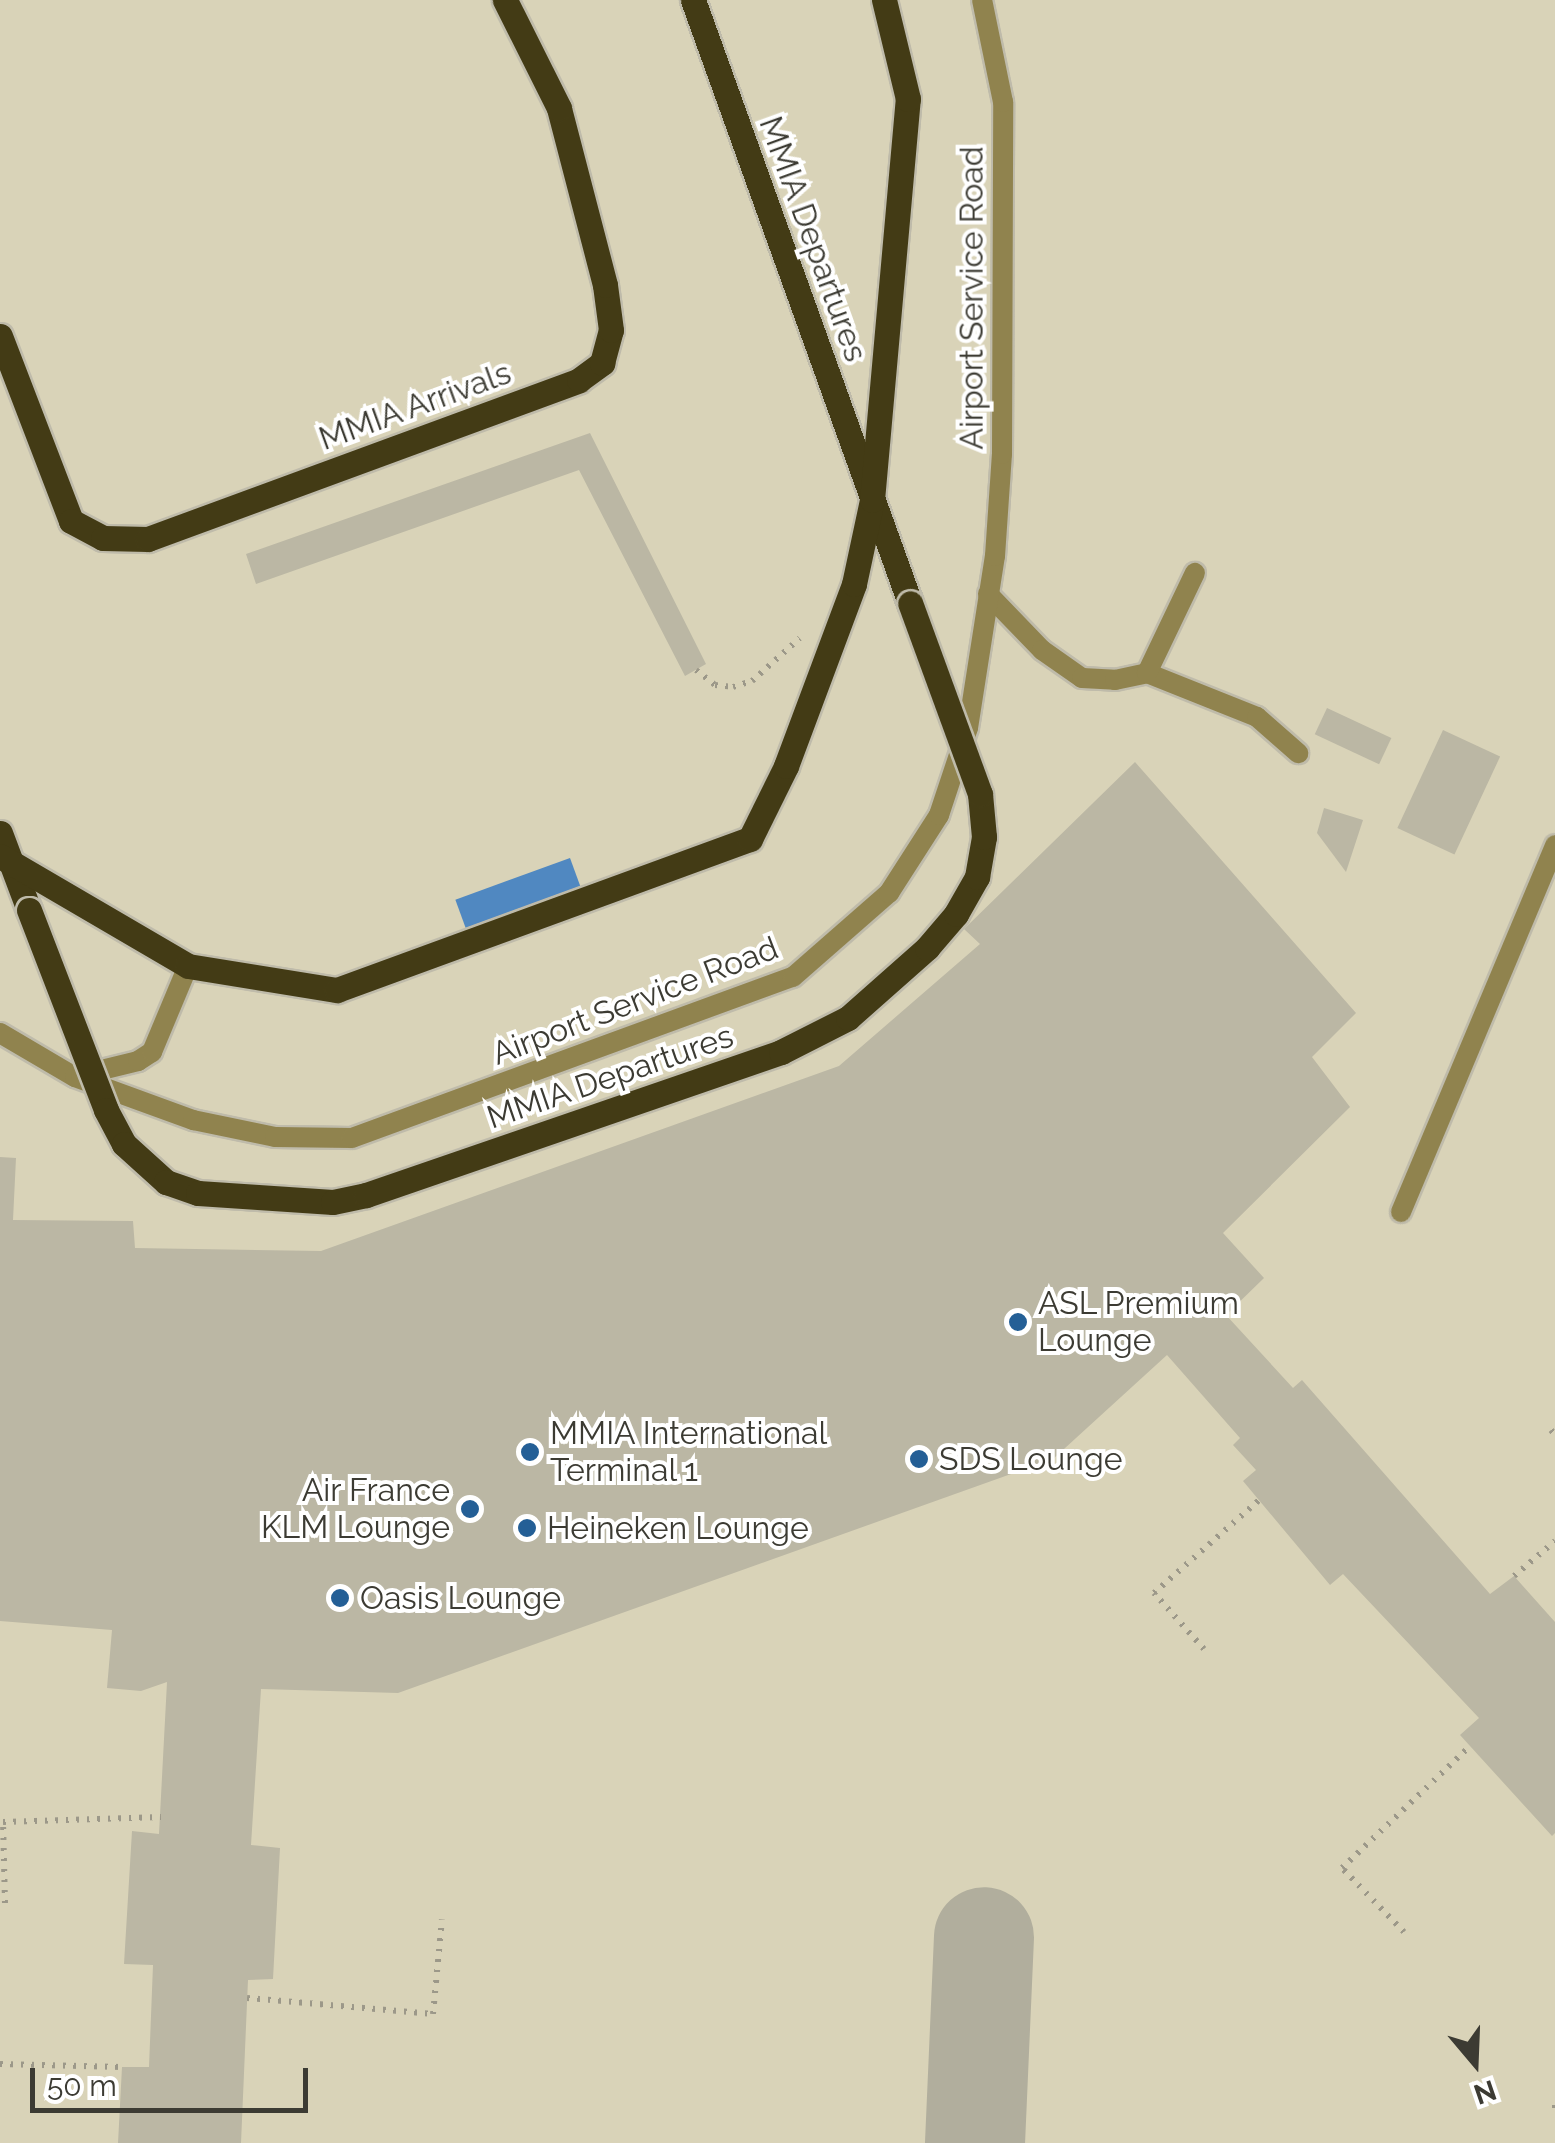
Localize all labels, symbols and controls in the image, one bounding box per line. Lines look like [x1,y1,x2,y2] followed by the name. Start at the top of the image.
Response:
[751,111,875,367] street label: MMIA Departures
[953,146,991,450] street label: Airport Service Road
[313,353,517,459] street label: MMIA Arrivals
[487,929,783,1073] street label: Airport Service Road
[481,1017,739,1137] street label: MMIA Departures
[1038,1285,1240,1360] place label: ASL Premium Lounge
[1007,1311,1029,1333] marker: ASL Premium Lounge
[550,1415,828,1490] place label: MMIA International Terminal 1
[939,1440,1122,1478] place label: SDS Lounge
[519,1441,541,1463] marker: MMIA International Terminal 1
[908,1448,930,1470] marker: SDS Lounge
[261,1472,450,1547] place label: Air France KLM Lounge
[459,1498,481,1520] marker: Air France KLM Lounge
[547,1509,809,1547] place label: Heineken Lounge
[516,1517,538,1539] marker: Heineken Lounge
[360,1579,561,1617] place label: Oasis Lounge
[329,1587,351,1609] marker: Oasis Lounge
[1425,2013,1525,2113] north arrow
[35,2048,312,2110] scale bar
[47,2068,117,2103] text: 50 m
[1469,2073,1500,2111] text: N

